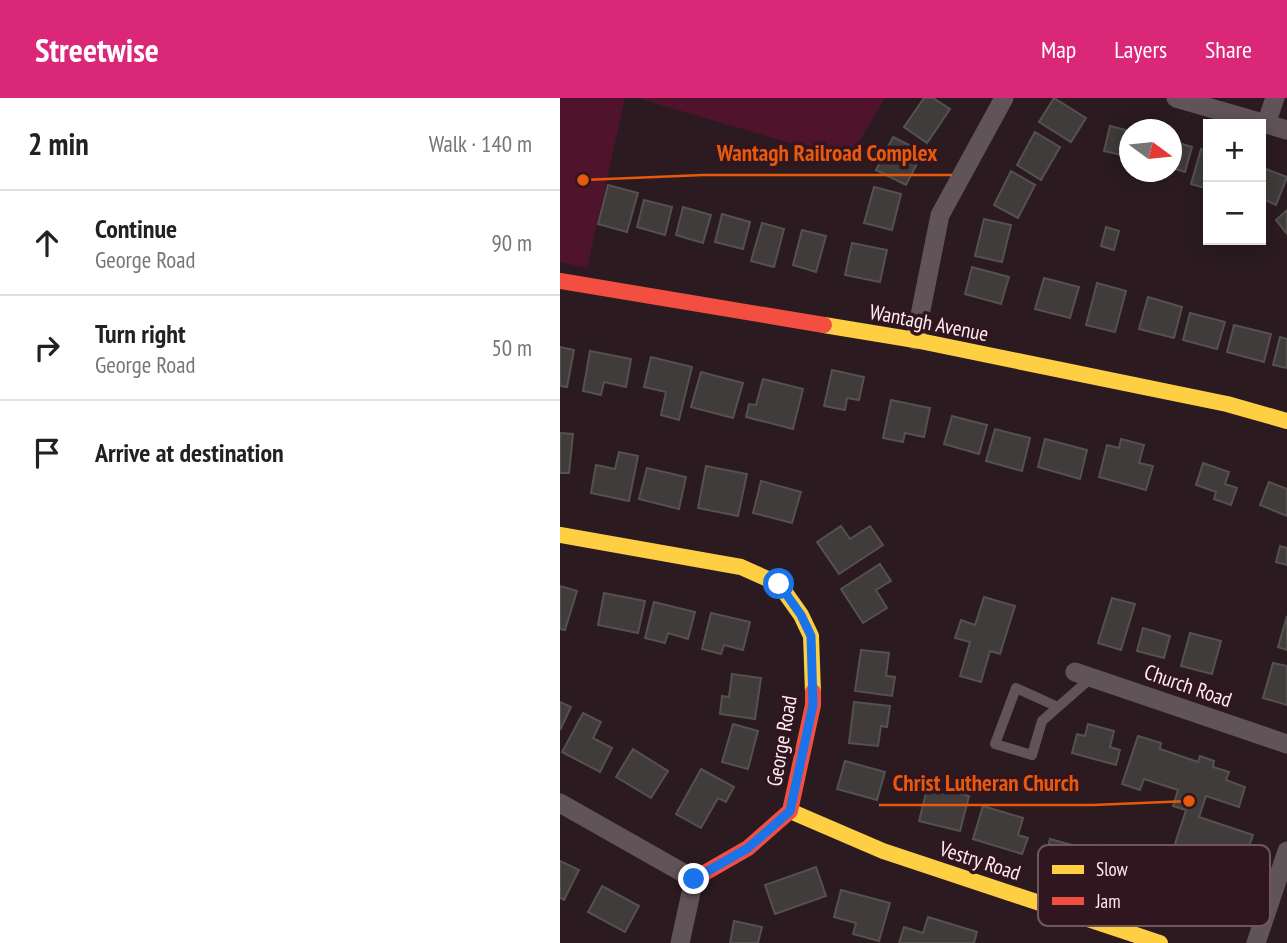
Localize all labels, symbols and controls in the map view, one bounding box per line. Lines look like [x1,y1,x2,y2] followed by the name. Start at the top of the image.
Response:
[35,28,159,71] text: Streetwise
[1041,34,1076,65] text: Map
[1114,34,1167,65] text: Layers
[1205,34,1252,65] text: Share
[1119,119,1182,182] north arrow
[1203,119,1266,245] map controls
[1203,119,1266,182] button: +
[28,124,89,163] text: 2 min
[429,129,532,158] text: Walk · 140 m
[703,131,952,175] callout: Wantagh Railroad Complex
[716,138,937,167] text: Wantagh Railroad Complex
[1203,182,1266,245] button: −
[95,212,177,245] text: Continue
[28,224,66,262] icon: ahead
[491,228,532,257] text: 90 m
[95,245,195,274] text: George Road
[867,298,991,347] street label: Wantagh Avenue
[95,317,186,350] text: Turn right
[28,329,66,367] icon: right
[491,333,532,362] text: 50 m
[95,350,195,379] text: George Road
[28,434,66,472] icon: arrive
[95,436,284,469] text: Arrive at destination
[763,568,794,599] route start
[1141,658,1235,713] street label: Church Road
[760,693,803,788] street label: George Road
[879,761,1093,805] callout: Christ Lutheran Church
[893,768,1079,797] text: Christ Lutheran Church
[935,834,1024,886] street label: Vestry Road
[1038,845,1270,926] legend
[1096,857,1129,881] text: Slow
[678,863,709,894] route end
[1095,889,1121,913] text: Jam

